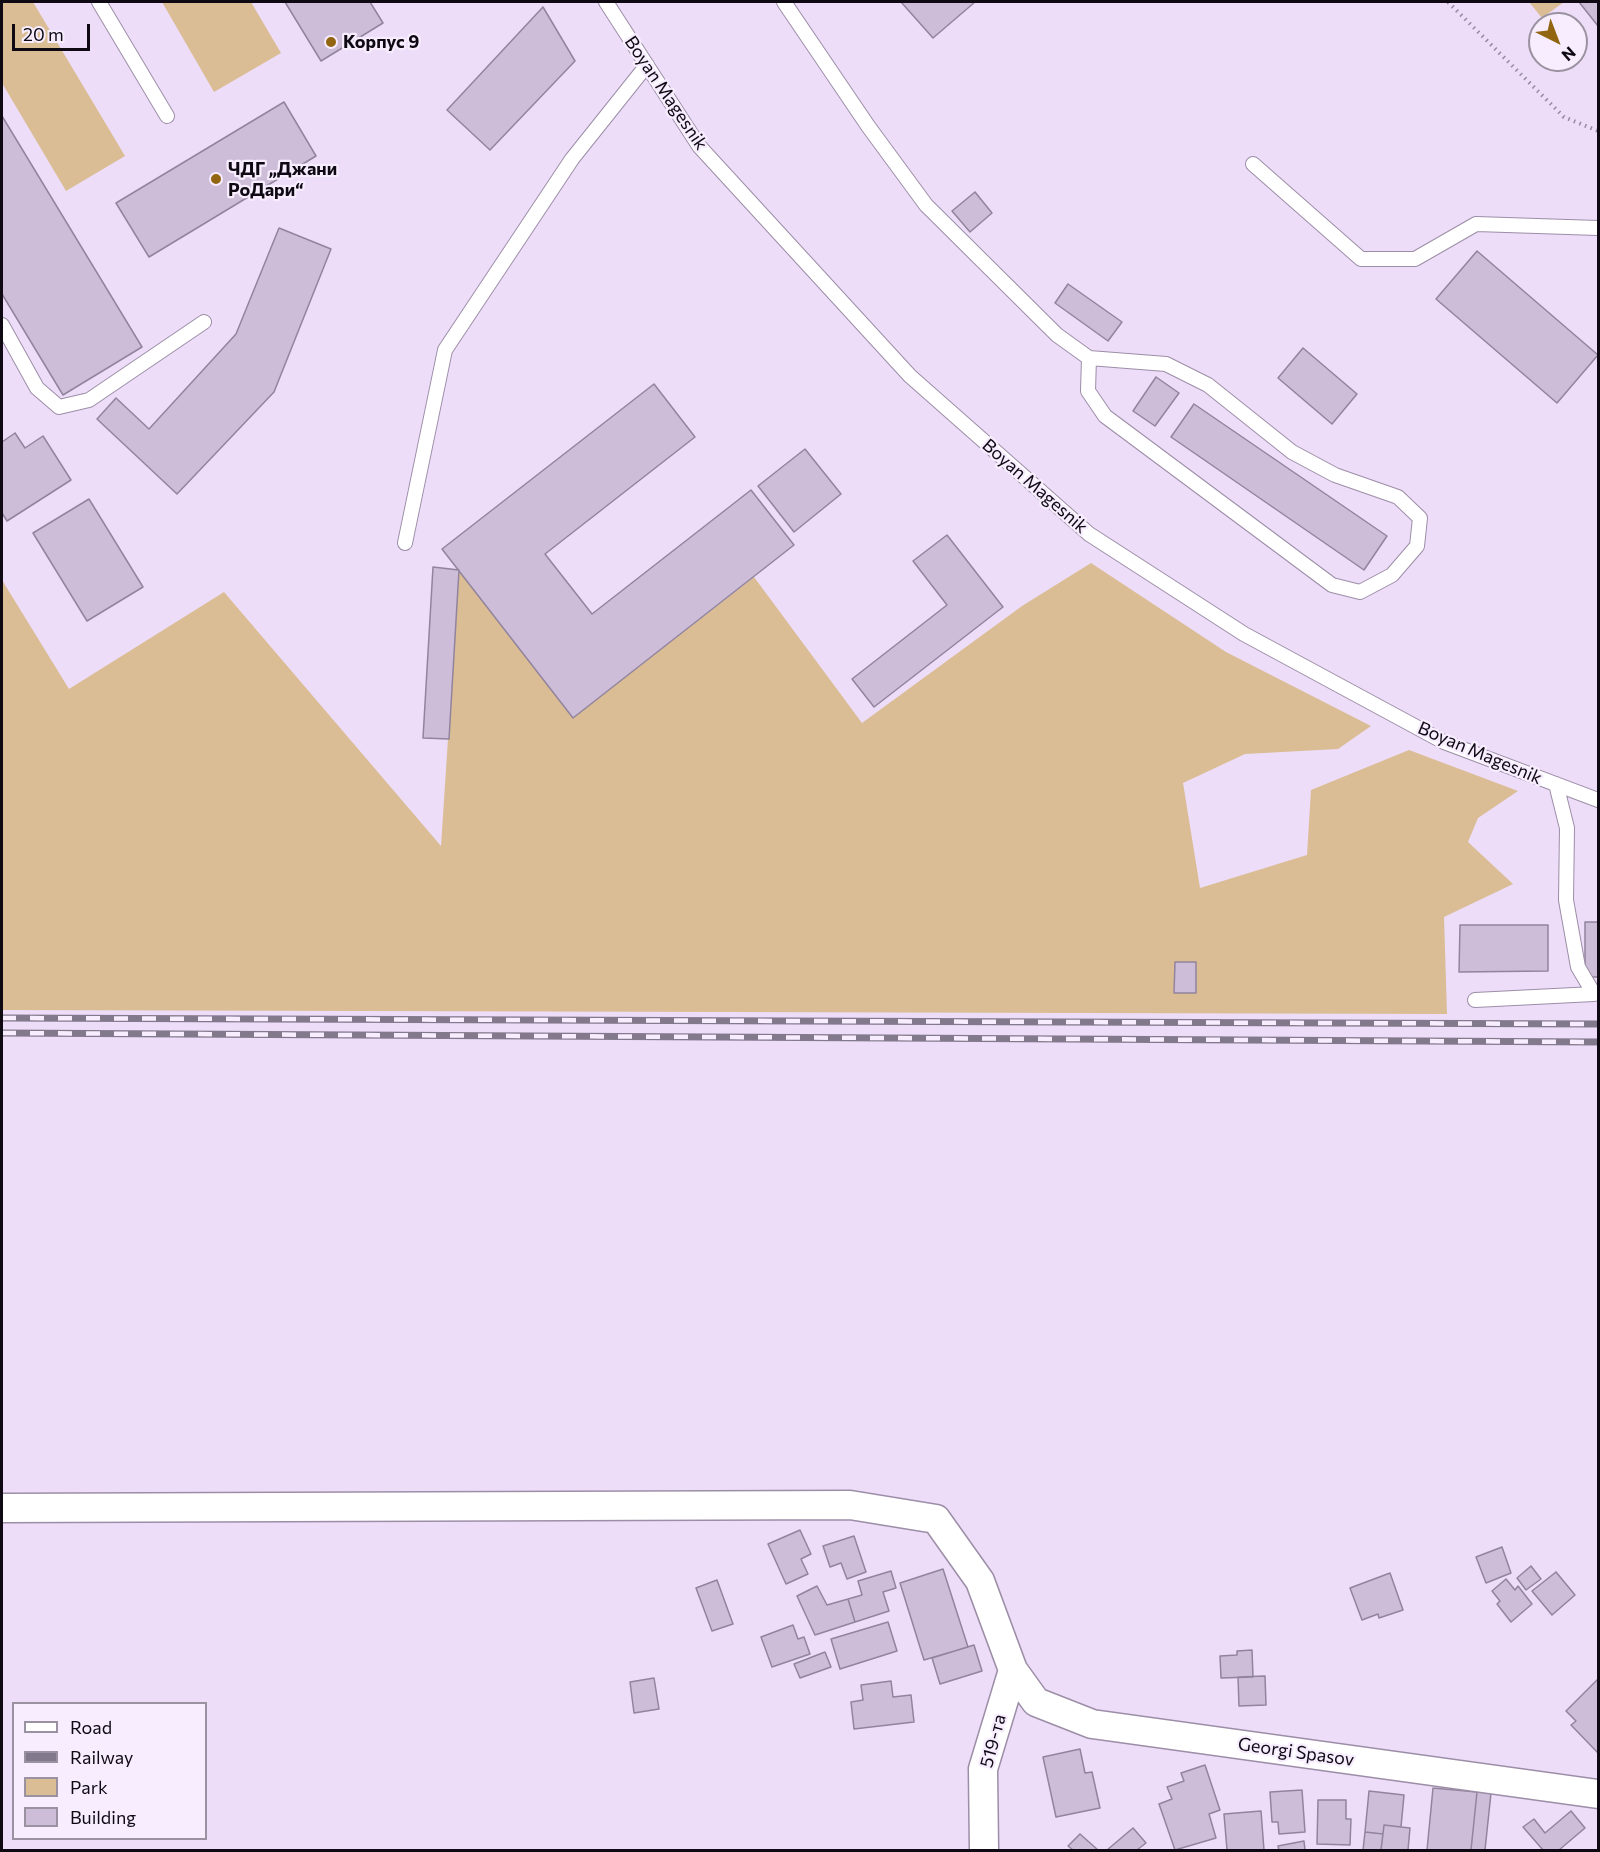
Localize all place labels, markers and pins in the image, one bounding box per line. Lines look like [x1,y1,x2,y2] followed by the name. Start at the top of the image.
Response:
[343,31,419,53] place label: Корпус 9
[324,35,338,49] marker: Корпус 9
[228,158,337,201] place label: ЧДГ „Джани РоДари“
[209,172,223,186] marker: ЧДГ „Джани РоДари“

